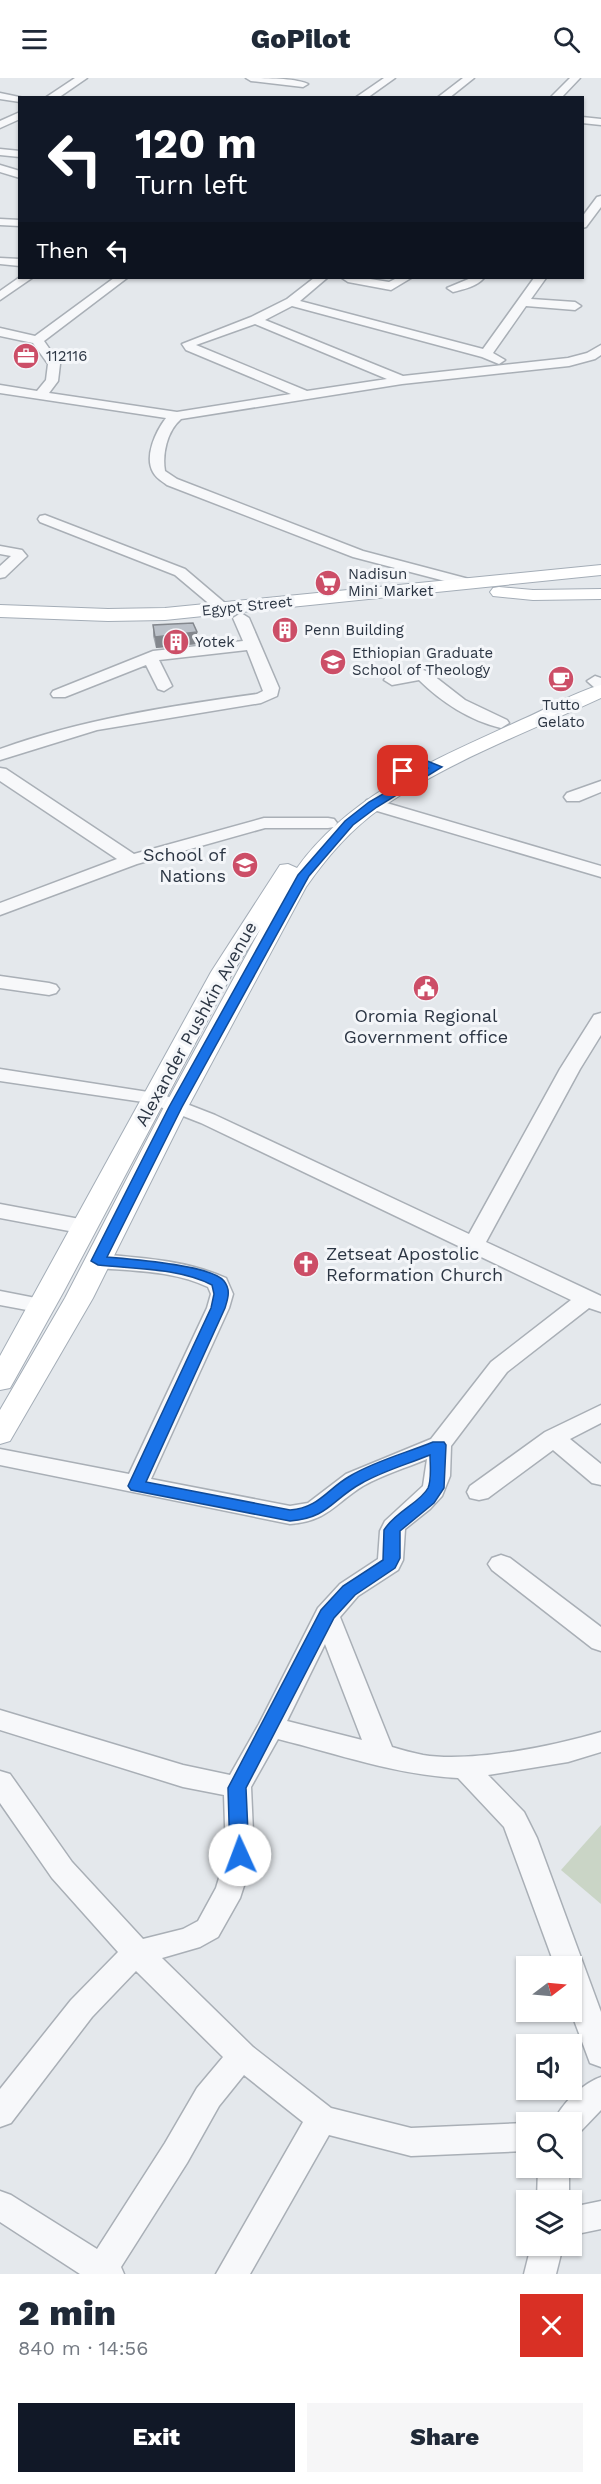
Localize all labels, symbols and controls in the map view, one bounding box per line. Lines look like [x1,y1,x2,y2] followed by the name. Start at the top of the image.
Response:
[18,23,51,56] icon: menu
[251,23,350,55] text: GoPilot
[550,23,583,56] icon: search
[135,119,257,168] text: 120 m
[36,120,114,198] icon: left
[135,169,247,201] text: Turn left
[101,234,134,267] icon: left
[36,238,89,263] text: Then
[11,341,41,371] office icon: 112116
[46,347,87,365] place label: 112116
[348,565,434,600] place label: Nadisun Mini Market
[313,568,343,598] supermarket icon: Nadisun Mini Market
[201,592,294,620] street label: Egypt Street
[270,615,300,645] building icon: Penn Building
[304,621,404,639] place label: Penn Building
[161,627,191,657] building icon: Yotek
[195,633,235,651] place label: Yotek
[352,644,493,679] place label: Ethiopian Graduate School of Theology
[318,647,348,677] school or university icon: Ethiopian Graduate School of Theology
[546,664,576,694] cafe icon: Tutto Gelato
[537,696,585,731] place label: Tutto Gelato
[377,745,428,796] pin
[386,754,419,787] icon: arrive
[143,844,226,886] place label: School of Nations
[230,850,260,880] school or university icon: School of Nations
[130,918,261,1130] street label: Alexander Pushkin Avenue
[411,973,441,1003] public building icon: Oromia Regional Government office
[344,1005,508,1047] place label: Oromia Regional Government office
[326,1243,503,1285] place label: Zetseat Apostolic Reformation Church
[291,1249,321,1279] church icon: Zetseat Apostolic Reformation Church
[208,1823,272,1887] position arrow
[516,1956,582,2022] north arrow
[516,1956,582,2256] map controls
[516,2034,582,2100] button: sound
[516,2112,582,2178] button: search
[516,2190,582,2256] button: layers
[18,2292,116,2334] text: 2 min
[520,2294,583,2357] button: close
[18,2336,148,2360] text: 840 m · 14:56
[18,2403,295,2472] button: Exit
[307,2403,583,2472] button: Share

